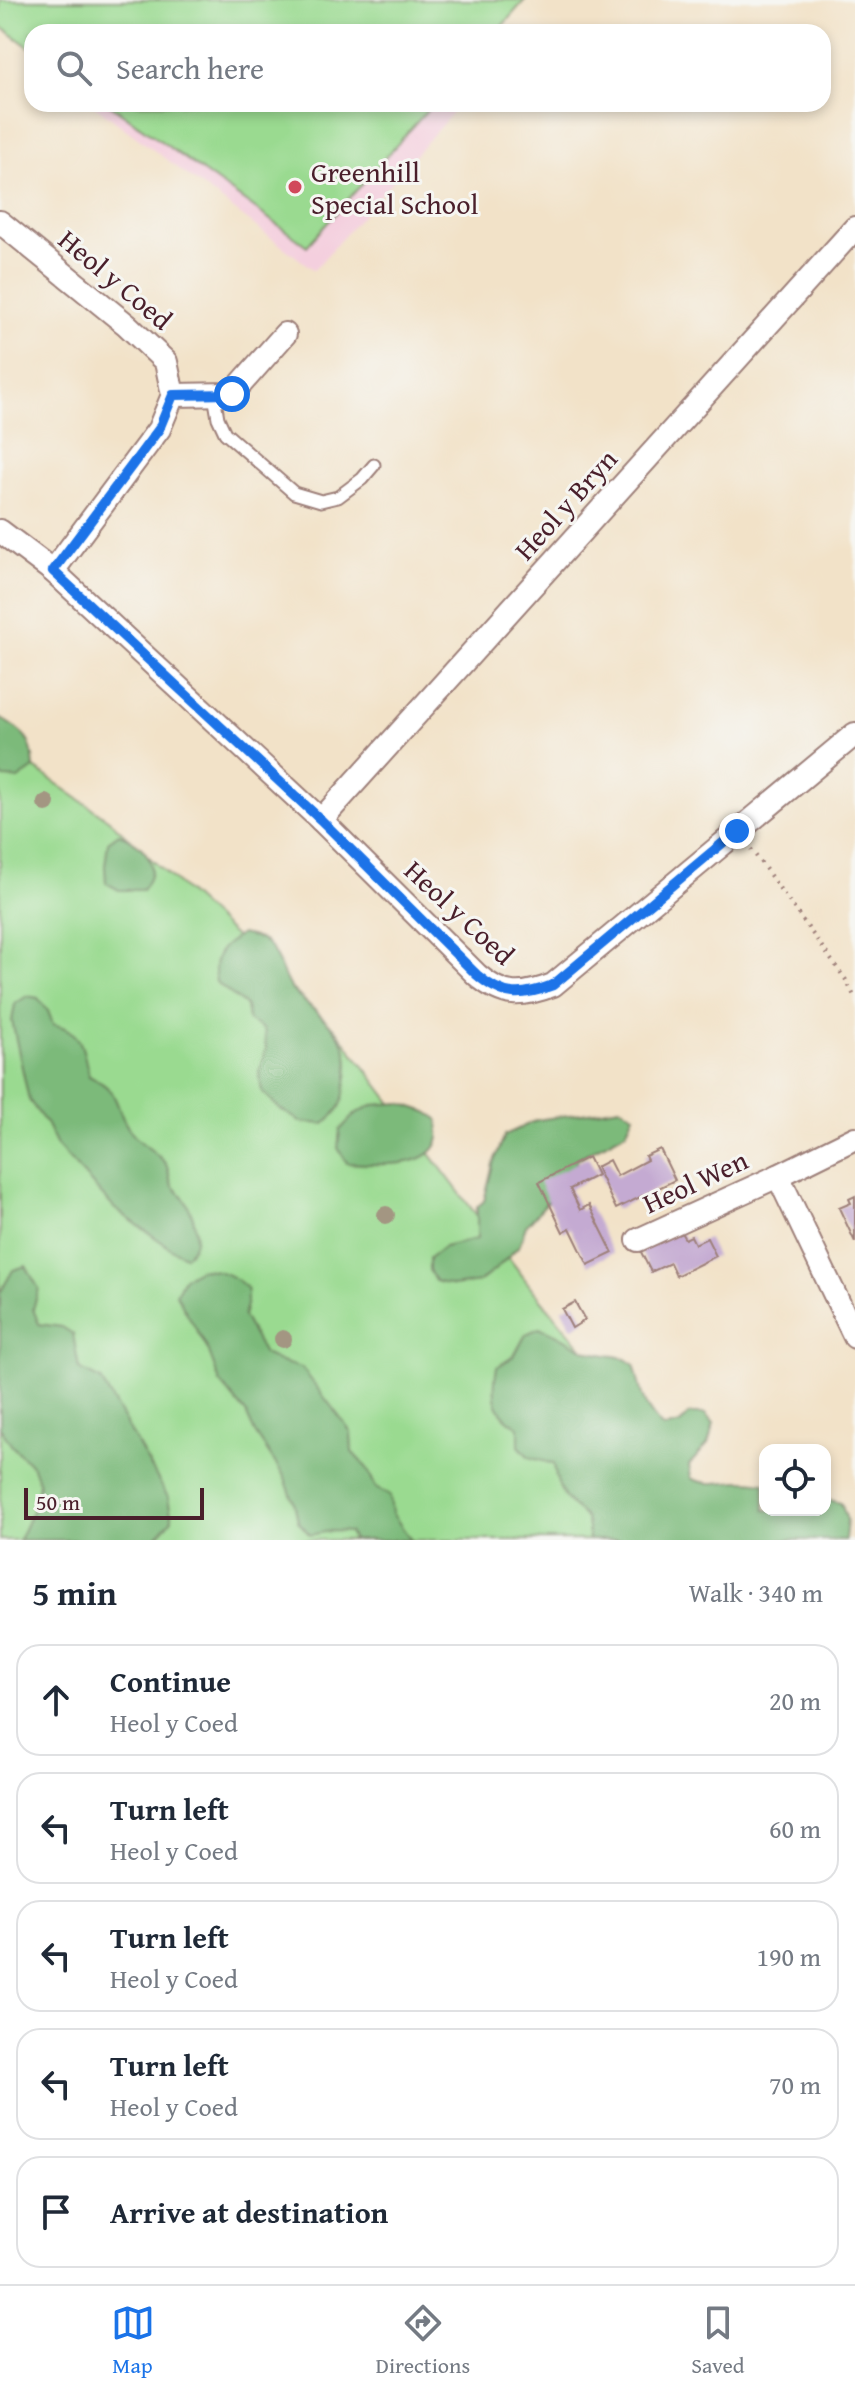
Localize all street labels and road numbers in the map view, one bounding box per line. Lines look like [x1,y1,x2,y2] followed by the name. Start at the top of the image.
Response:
[50,219,182,339] street label: Heol y Coed
[504,439,626,569] street label: Heol y Bryn
[396,850,524,974] street label: Heol y Coed
[636,1139,754,1223] street label: Heol Wen

